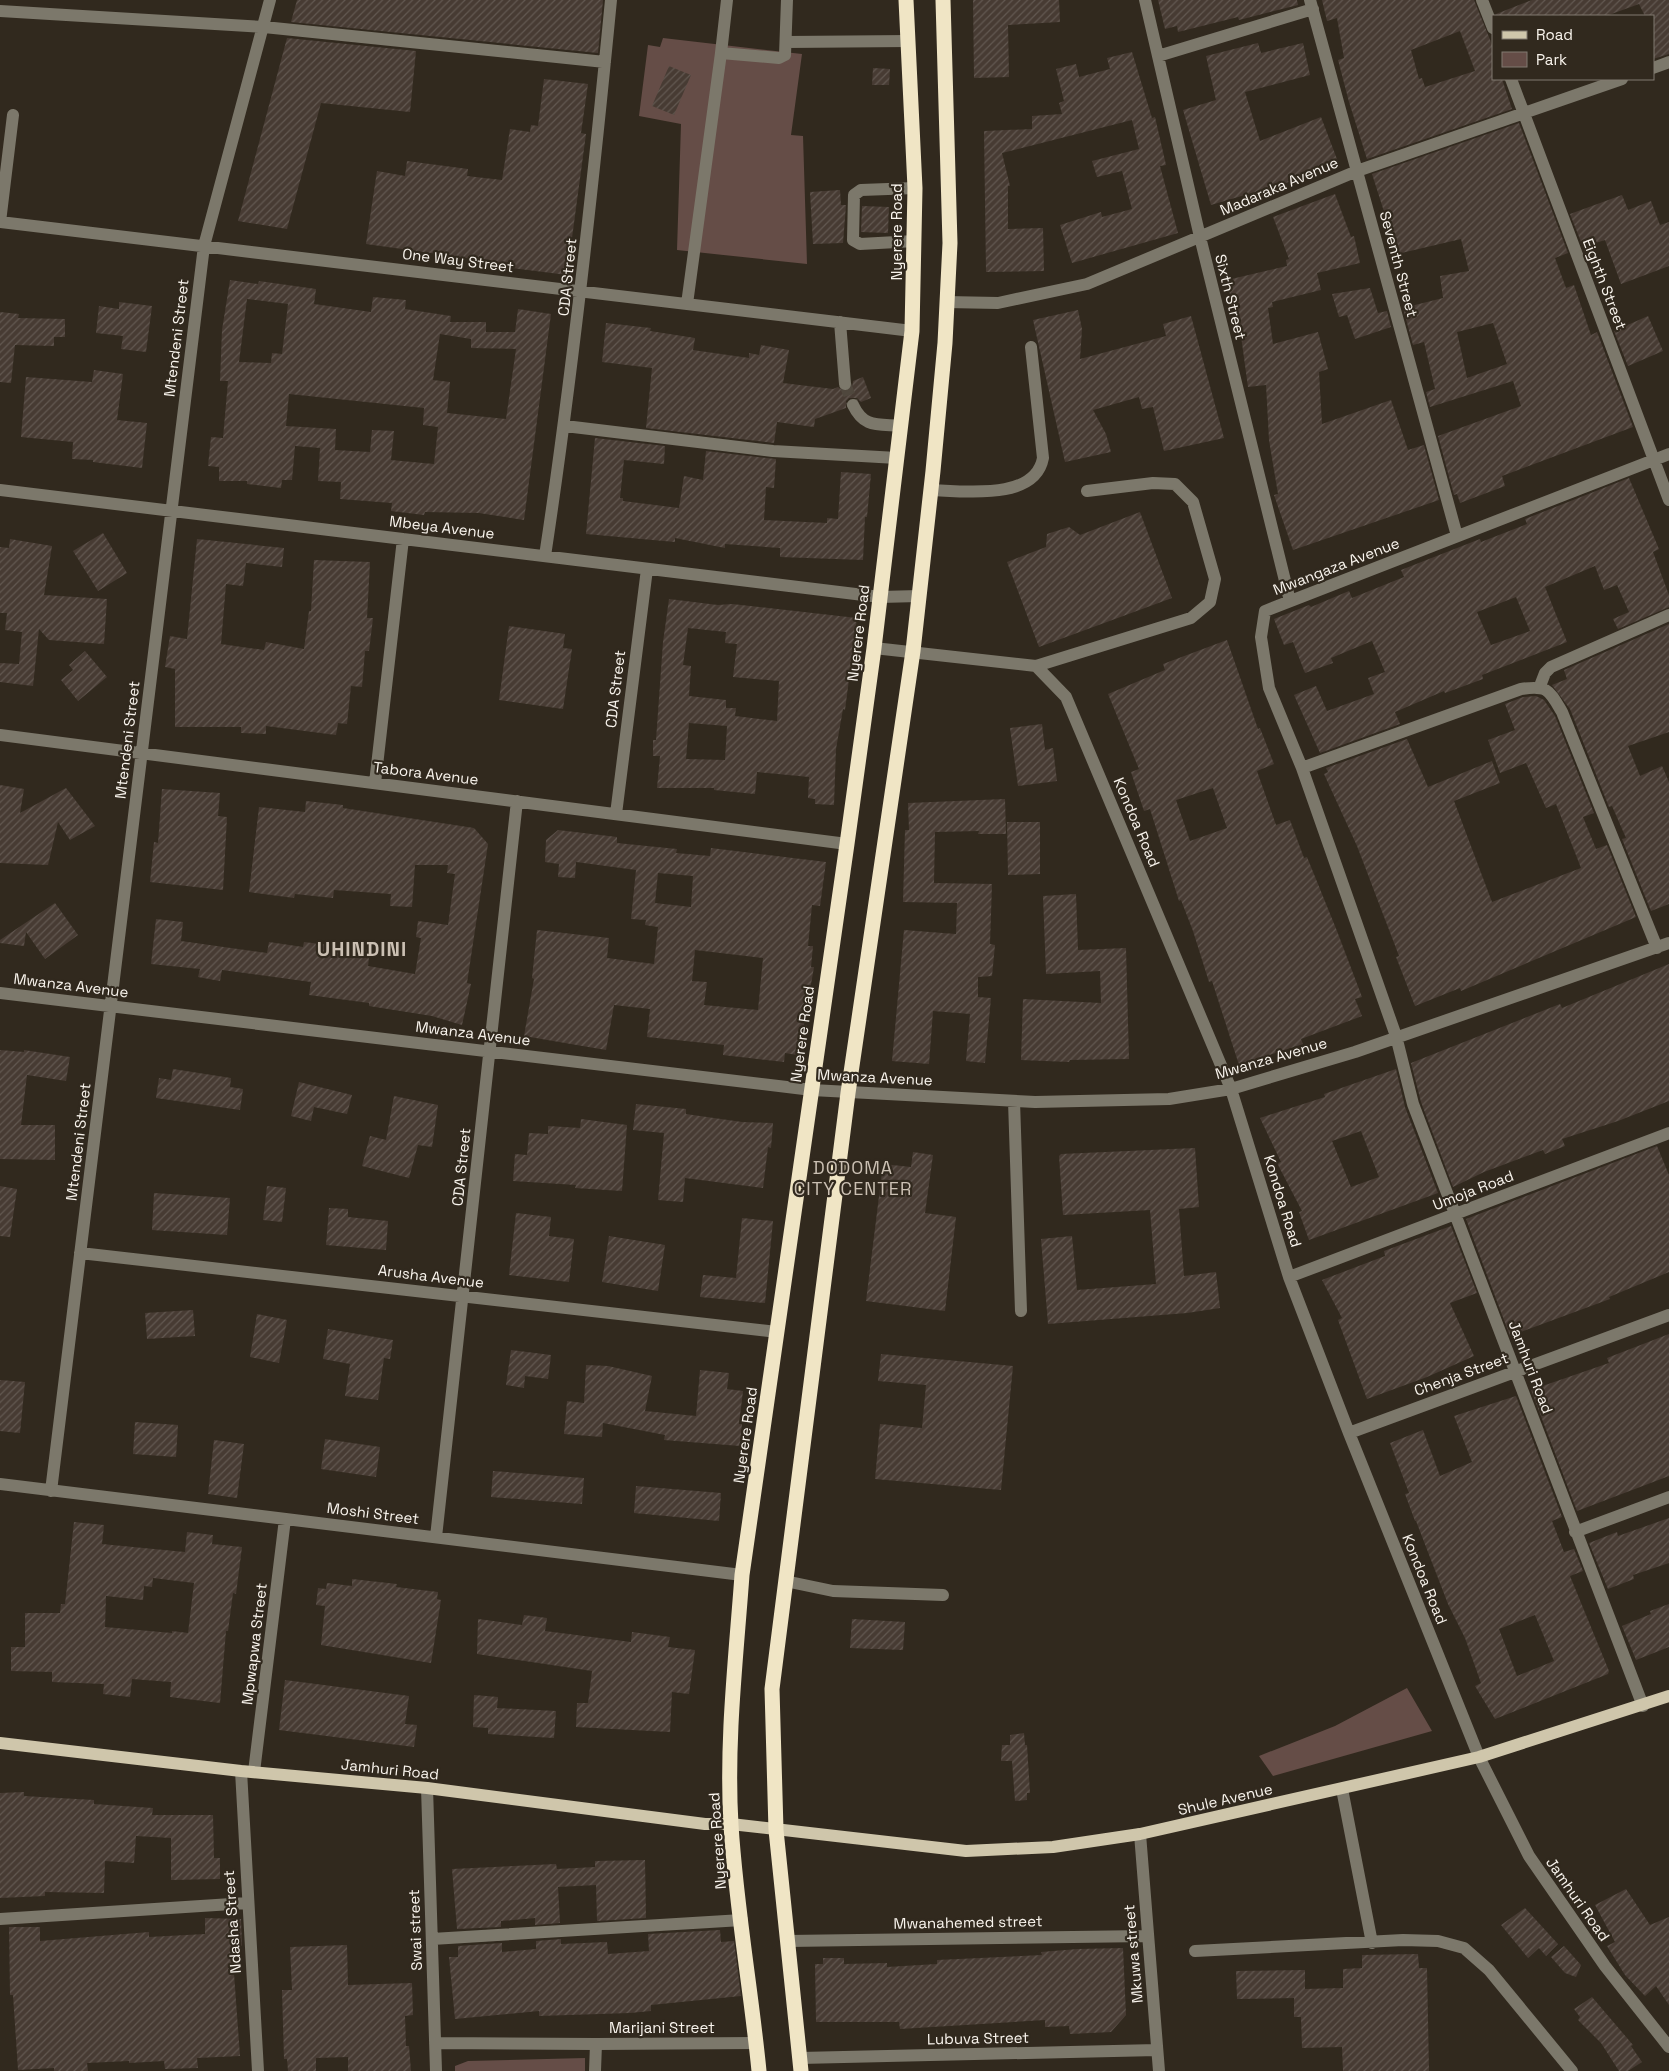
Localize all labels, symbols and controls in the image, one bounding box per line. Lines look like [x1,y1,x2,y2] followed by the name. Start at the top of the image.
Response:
[1492,15,1654,80] legend
[1536,25,1573,44] text: Road
[1536,50,1567,69] text: Park
[1217,152,1341,220] street label: Madaraka Avenue
[887,183,906,281] street label: Nyerere Road
[1376,209,1422,319] street label: Seventh Street
[1579,236,1631,333] street label: Eighth Street
[553,237,581,317] street label: CDA Street
[401,244,515,276] street label: One Way Street
[1211,252,1251,342] street label: Sixth Street
[159,278,193,398] street label: Mtendeni Street
[388,511,496,543] street label: Mbeya Avenue
[1270,533,1402,599] street label: Mwangaza Avenue
[843,584,873,682] street label: Nyerere Road
[601,649,629,729] street label: CDA Street
[110,680,144,800] street label: Mtendeni Street
[372,757,480,789] street label: Tabora Avenue
[1110,774,1164,870] street label: Kondoa Road
[317,936,407,962] district label: UHINDINI
[12,969,130,1001] street label: Mwanza Avenue
[786,985,818,1083] street label: Nyerere Road
[414,1017,532,1049] street label: Mwanza Avenue
[1213,1033,1329,1083] street label: Mwanza Avenue
[817,1064,933,1090] street label: Mwanza Avenue
[61,1082,95,1202] street label: Mtendeni Street
[447,1127,475,1207] street label: CDA Street
[1260,1153,1306,1249] street label: Kondoa Road
[794,1156,912,1200] district label: DODOMA CITY CENTER
[1430,1166,1516,1214] street label: Umoja Road
[377,1260,485,1292] street label: Arusha Avenue
[1505,1318,1557,1416] street label: Jamhuri Road
[1411,1348,1511,1400] street label: Chenja Street
[729,1386,761,1484] street label: Nyerere Road
[326,1498,420,1528] street label: Moshi Street
[1398,1531,1452,1627] street label: Kondoa Road
[237,1582,271,1706] street label: Mpwapwa Street
[340,1754,440,1784] street label: Jamhuri Road
[1176,1779,1274,1819] street label: Shule Avenue
[704,1792,730,1890] street label: Nyerere Road
[1542,1853,1614,1945] street label: Jamhuri Road
[219,1870,245,1974] street label: Ndasha Street
[404,1889,426,1971] street label: Swai street
[1119,1904,1147,2004] street label: Mkuwa street
[893,1911,1043,1933] street label: Mwanahemed street
[609,2018,715,2037] street label: Marijani Street
[927,2028,1029,2048] street label: Lubuva Street

